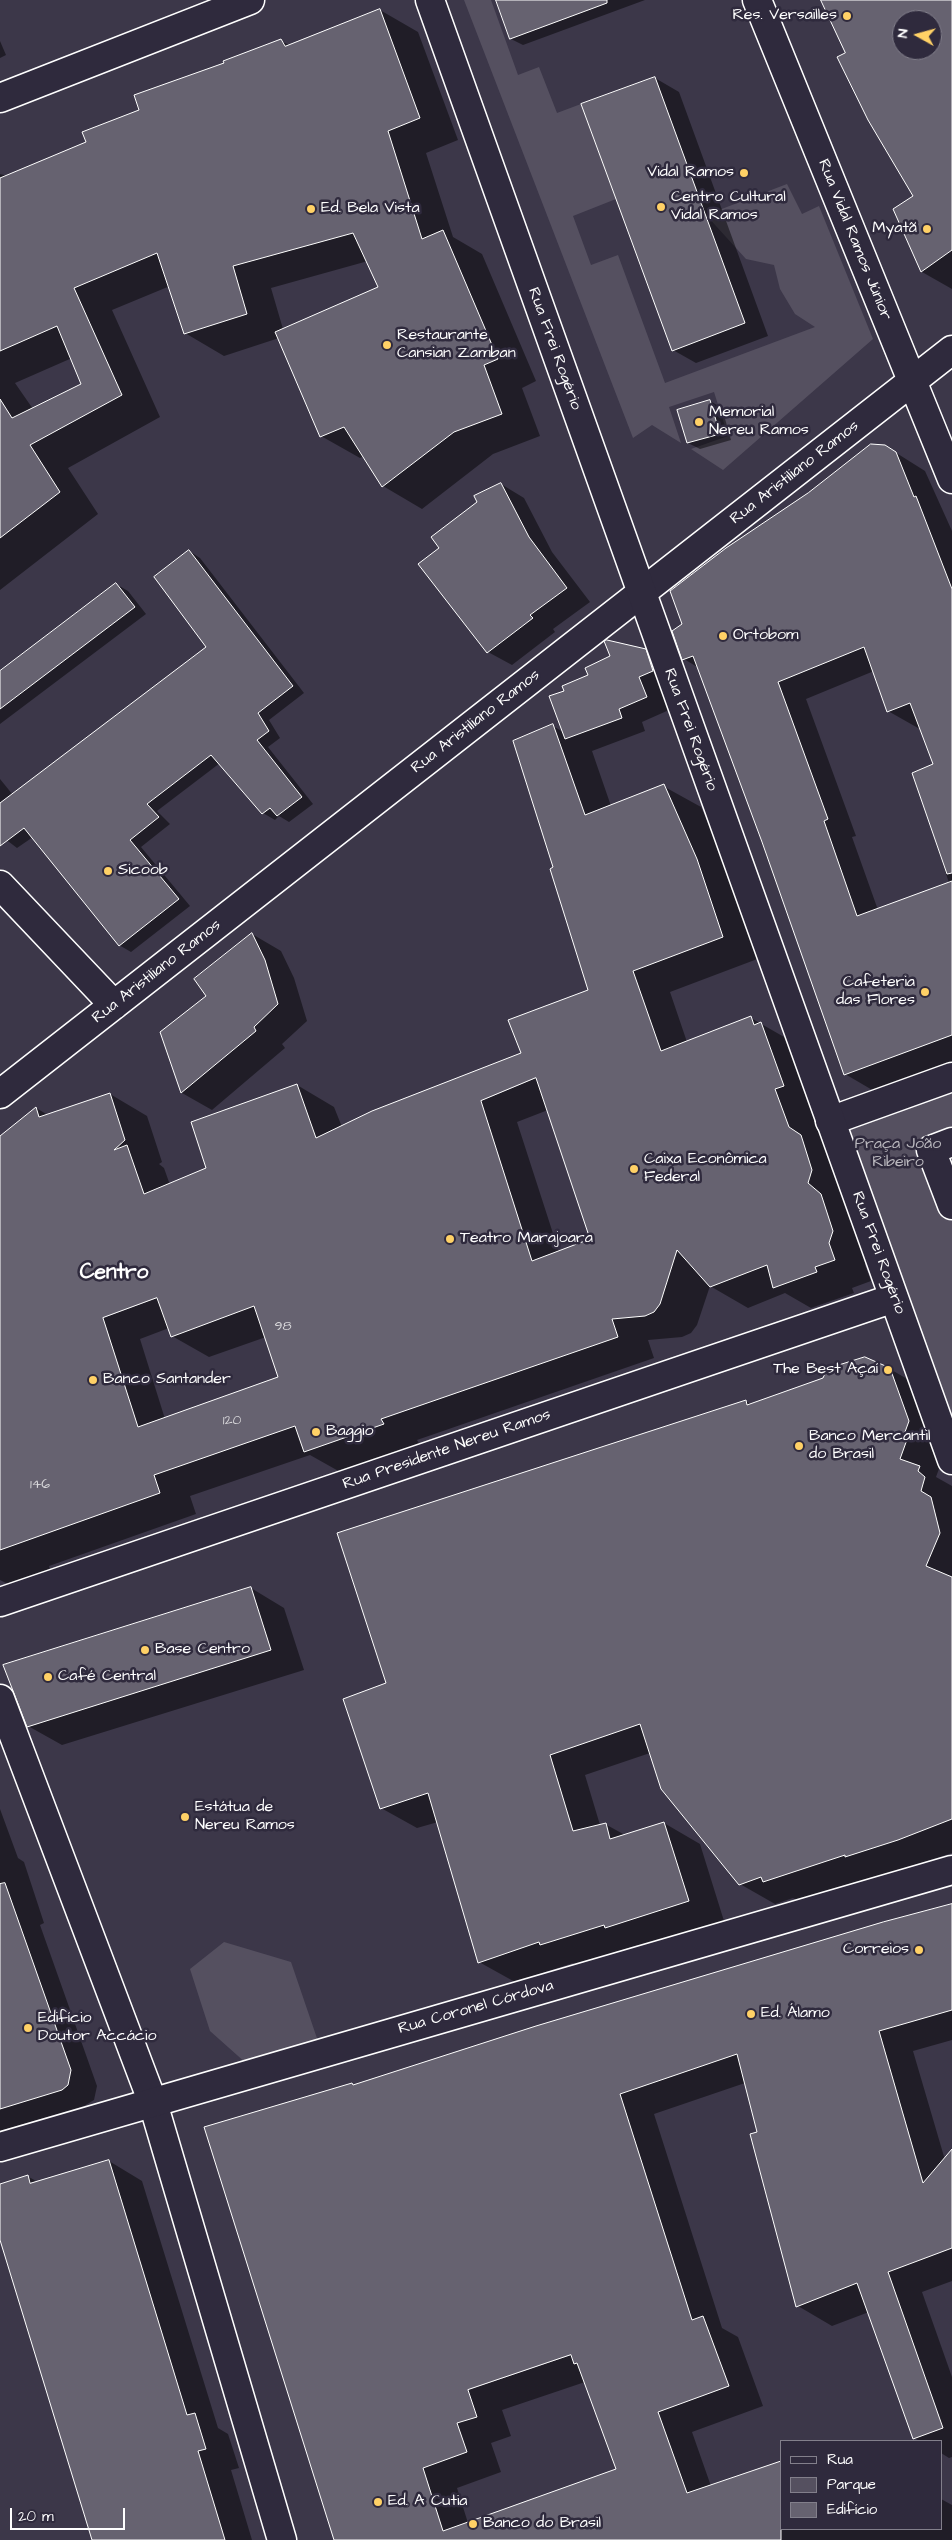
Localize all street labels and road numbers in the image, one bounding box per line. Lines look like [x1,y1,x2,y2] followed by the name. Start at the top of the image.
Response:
[813,157,895,323] street label: Rua Vidal Ramos Júnior
[523,285,585,413] street label: Rua Frei Rogério
[727,417,863,529] street label: Rua Aristiliano Ramos
[408,666,544,778] street label: Rua Aristiliano Ramos
[659,666,721,794] street label: Rua Frei Rogério
[89,916,225,1028] street label: Rua Aristiliano Ramos
[847,1189,909,1317] street label: Rua Frei Rogério
[341,1405,553,1495] street label: Rua Presidente Nereu Ramos
[396,1977,556,2039] street label: Rua Coronel Córdova

